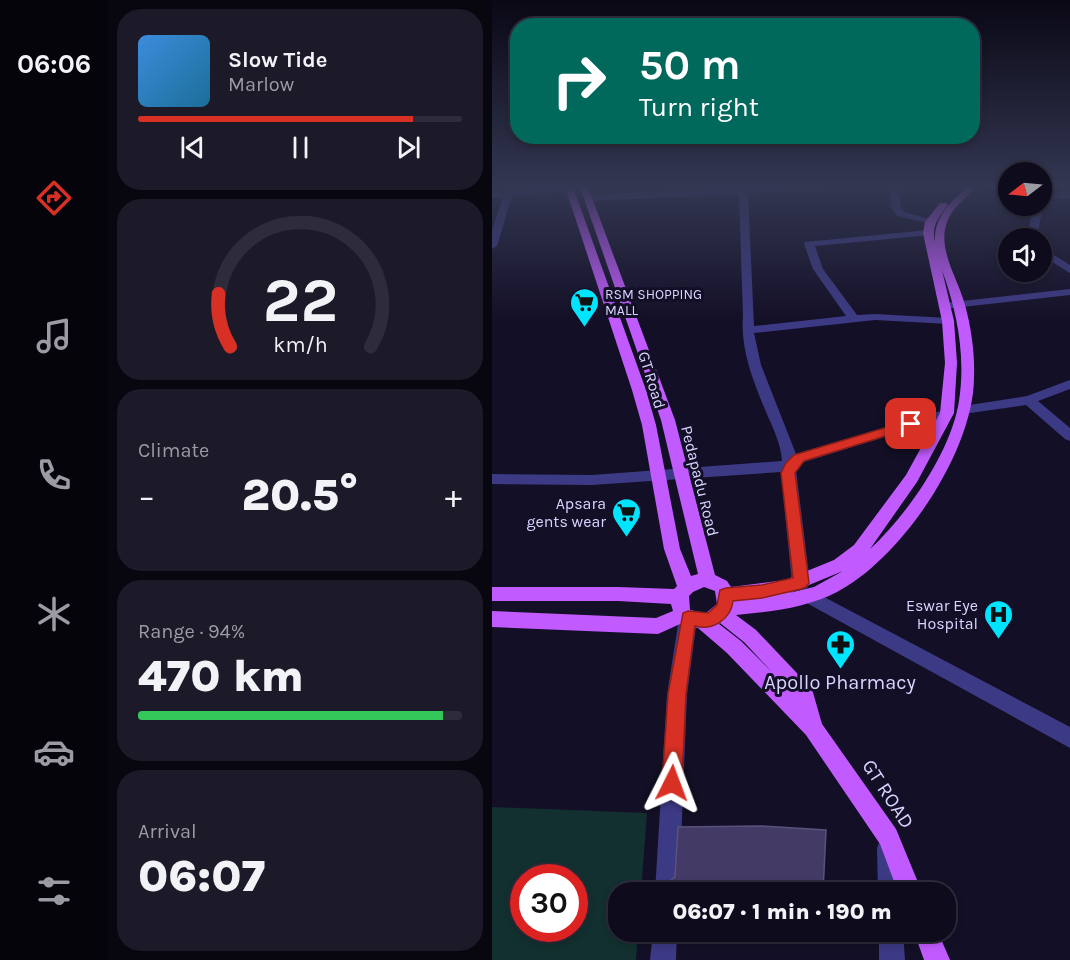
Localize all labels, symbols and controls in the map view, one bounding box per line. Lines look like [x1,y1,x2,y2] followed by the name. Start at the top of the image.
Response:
[639,40,741,90] text: 50 m
[540,42,618,120] icon: right
[228,47,328,73] text: Slow Tide
[17,48,91,80] text: 06:06
[228,73,294,96] text: Marlow
[639,91,759,123] text: Turn right
[176,131,209,164] icon: previous
[284,131,317,164] icon: pause
[392,131,425,164] icon: next
[998,162,1052,216] north arrow
[998,162,1052,282] map controls
[33,177,75,219] icon: directions
[998,228,1052,282] button: sound
[262,264,338,337] text: 22
[568,286,600,328] supermarket icon: RSM SHOPPING MALL
[605,286,702,319] place label: RSM SHOPPING MALL
[33,315,75,357] icon: music
[273,332,327,357] text: km/h
[634,349,670,411] street label: GT Road
[885,398,936,449] pin
[894,407,927,440] icon: arrive
[677,424,723,538] street label: Pedapadu Road
[138,439,209,462] text: Climate
[33,454,75,496] icon: phone
[242,469,358,521] text: 20.5°
[138,477,155,515] text: −
[445,477,462,515] text: +
[526,494,606,531] place label: Apsara gents wear
[611,496,643,538] supermarket icon: Apsara gents wear
[33,593,75,635] icon: climate
[906,596,978,633] place label: Eswar Eye Hospital
[983,598,1015,640] hospital icon: Eswar Eye Hospital
[138,620,245,643] text: Range · 94%
[824,628,856,670] pharmacy icon: Apollo Pharmacy
[138,650,304,702] text: 470 km
[764,671,916,694] place label: Apollo Pharmacy
[33,731,75,773] icon: car
[640,751,704,815] position arrow
[857,755,919,833] street label: GT ROAD
[138,820,197,843] text: Arrival
[138,850,265,902] text: 06:07
[510,864,588,942] speed limit sign: 30
[33,870,75,912] icon: filters
[672,899,892,925] text: 06:07 · 1 min · 190 m

